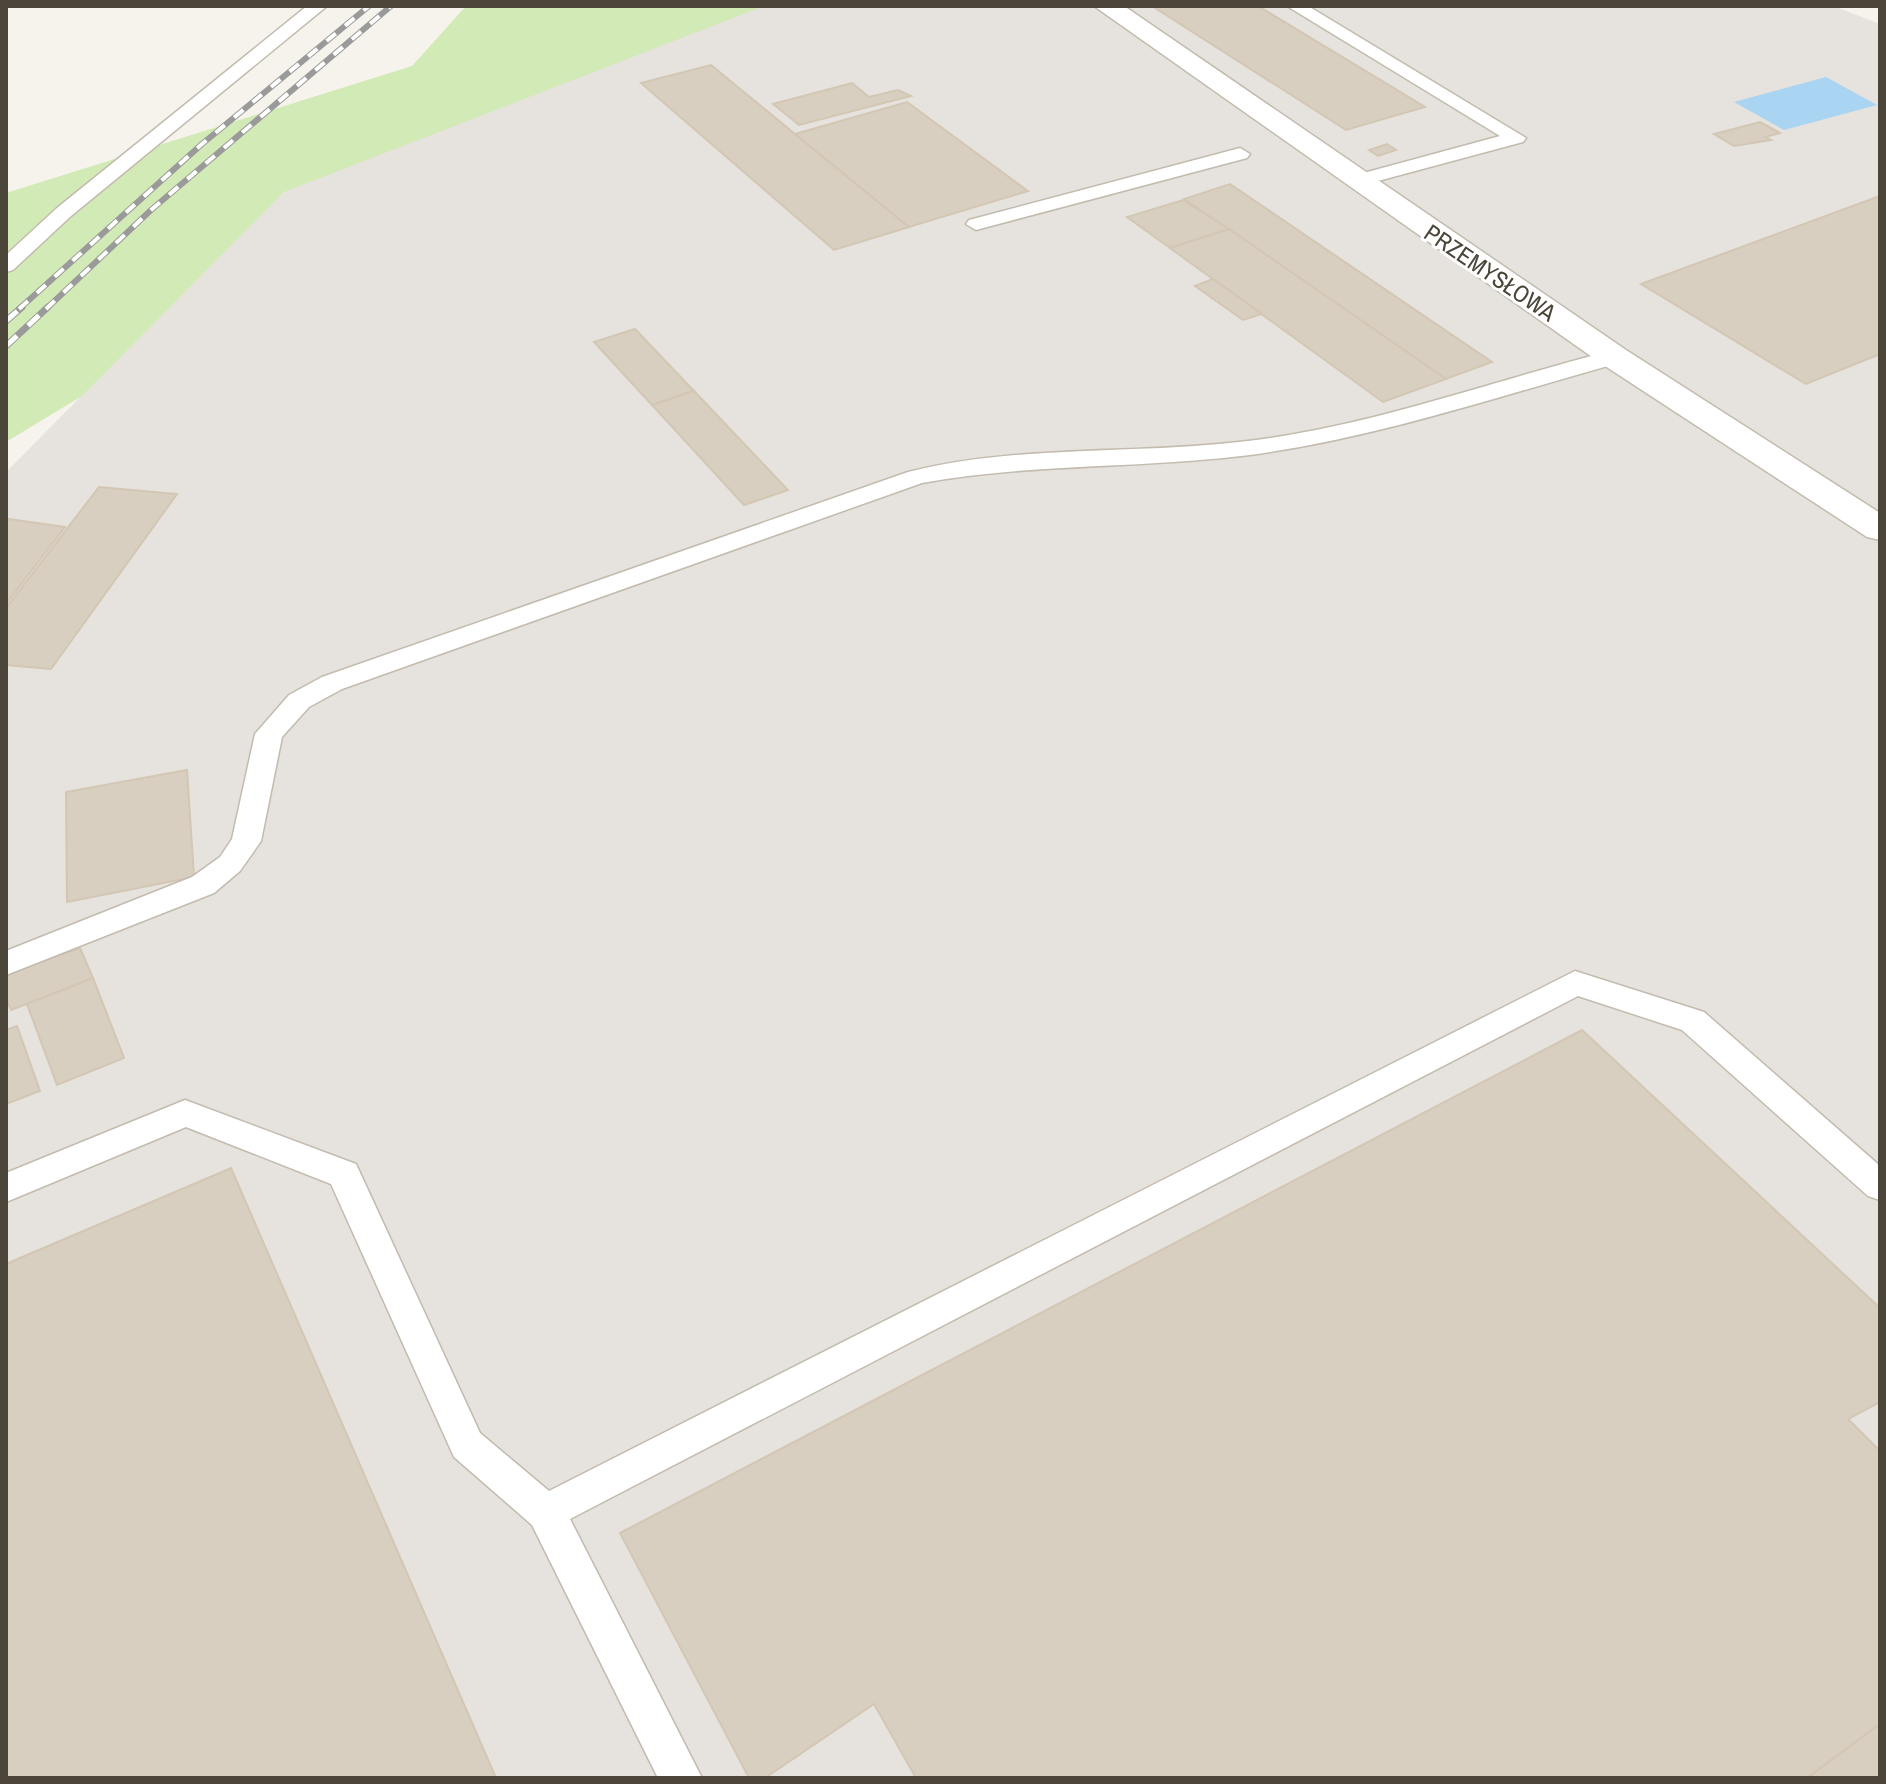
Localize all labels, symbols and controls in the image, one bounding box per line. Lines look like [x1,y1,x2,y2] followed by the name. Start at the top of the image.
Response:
[1418,216,1563,329] street label: PRZEMYSŁOWA

